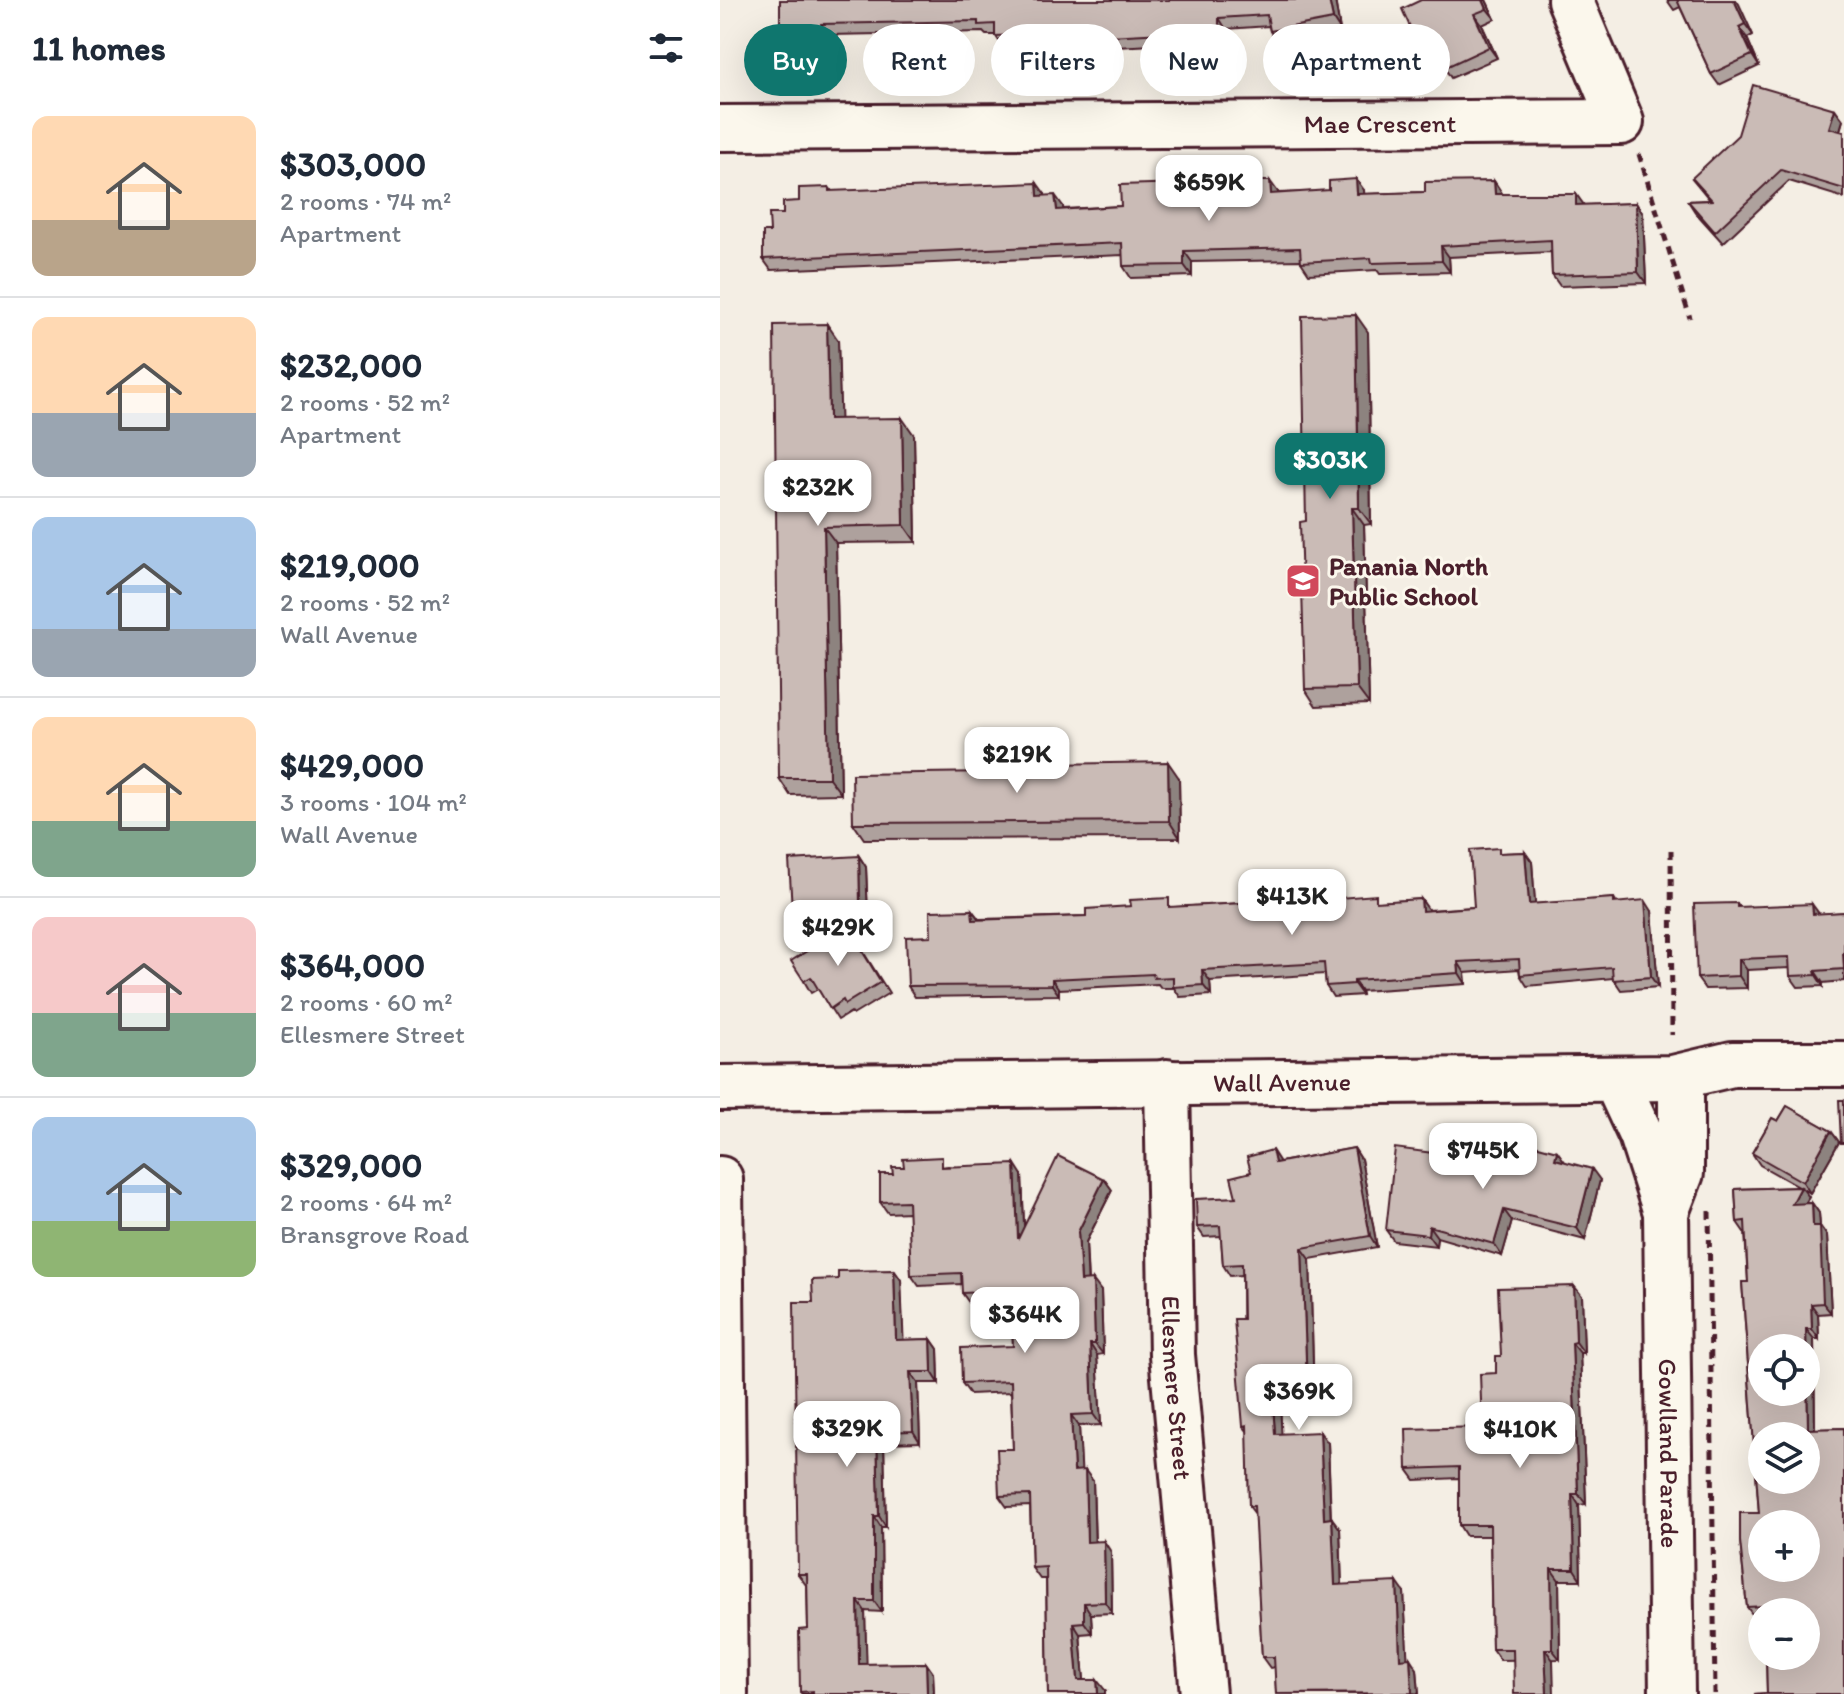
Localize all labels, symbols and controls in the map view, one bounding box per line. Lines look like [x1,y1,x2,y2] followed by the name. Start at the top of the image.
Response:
[744,24,847,96] chip: Buy
[863,24,975,96] chip: Rent
[991,24,1124,96] chip: Filters
[1140,24,1247,96] chip: New
[1263,24,1450,96] chip: Apartment
[644,26,688,70] icon: filters
[32,28,166,69] text: 11 homes
[1304,107,1457,140] street label: Mae Crescent
[280,144,426,185] text: $303,000
[96,148,192,244] icon: home
[1153,155,1265,223] pin: $659K
[1174,165,1244,197] text: $659K
[280,185,451,217] text: 2 rooms · 74 m²
[280,217,401,249] text: Apartment
[280,345,422,386] text: $232,000
[96,349,192,445] icon: home
[280,386,450,418] text: 2 rooms · 52 m²
[280,418,401,450] text: Apartment
[1274,433,1386,501] pin: $303K
[1293,443,1367,475] text: $303K
[762,460,874,528] pin: $232K
[782,470,854,502] text: $232K
[280,545,420,586] text: $219,000
[96,549,192,645] icon: home
[1329,550,1489,612] place label: Panania North Public School
[1284,562,1322,600] school or university icon: Panania North Public School
[280,586,450,618] text: 2 rooms · 52 m²
[280,618,418,650] text: Wall Avenue
[961,727,1073,795] pin: $219K
[982,737,1052,769] text: $219K
[280,745,424,786] text: $429,000
[96,749,192,845] icon: home
[280,786,467,818] text: 3 rooms · 104 m²
[280,818,418,850] text: Wall Avenue
[1236,869,1348,937] pin: $413K
[1256,879,1328,911] text: $413K
[782,900,894,968] pin: $429K
[802,910,874,942] text: $429K
[280,945,425,986] text: $364,000
[96,949,192,1045] icon: home
[280,986,453,1018] text: 2 rooms · 60 m²
[280,1018,465,1050] text: Ellesmere Street
[1213,1065,1351,1099] street label: Wall Avenue
[1427,1123,1539,1191] pin: $745K
[1447,1133,1519,1165] text: $745K
[280,1145,422,1186] text: $329,000
[96,1149,192,1245] icon: home
[280,1186,452,1218] text: 2 rooms · 64 m²
[280,1218,469,1250] text: Bransgrove Road
[969,1287,1081,1355] pin: $364K
[1155,1295,1199,1482] street label: Ellesmere Street
[988,1297,1062,1329] text: $364K
[1748,1334,1820,1670] map controls
[1748,1334,1820,1406] button: locate
[1652,1358,1686,1548] street label: Gowlland Parade
[1243,1364,1355,1432] pin: $369K
[1263,1374,1335,1406] text: $369K
[791,1401,903,1469] pin: $329K
[1464,1402,1576,1470] pin: $410K
[811,1411,883,1443] text: $329K
[1483,1412,1557,1444] text: $410K
[1748,1422,1820,1494] button: layers
[1748,1510,1820,1582] button: +
[1748,1598,1820,1670] button: −

